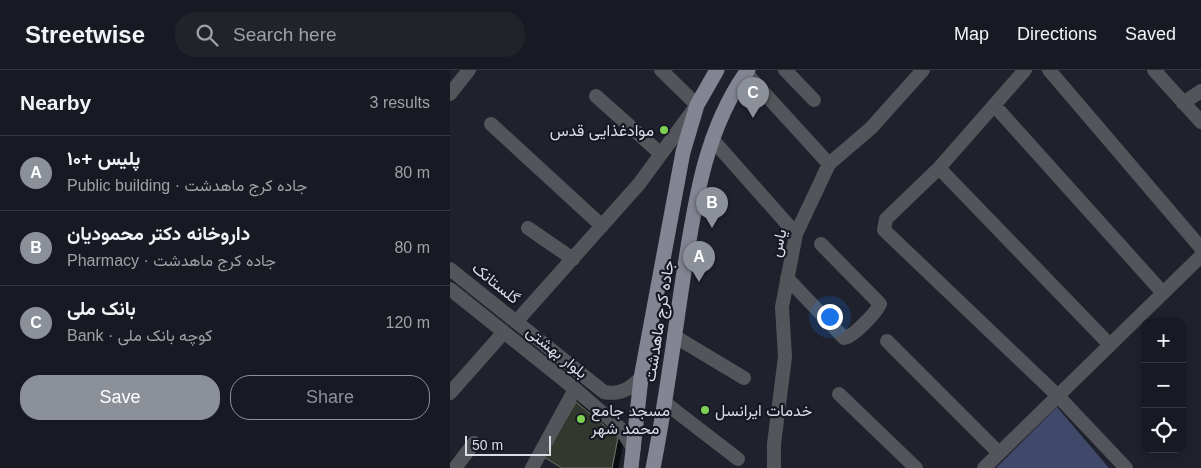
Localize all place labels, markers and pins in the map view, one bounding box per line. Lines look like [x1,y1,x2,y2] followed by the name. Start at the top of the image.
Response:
[737,77,769,118] pin: C
[550,122,654,141] place label: موادغذایی قدس
[658,124,670,136] marker: موادغذایی قدس
[696,187,728,228] pin: B
[683,241,715,282] pin: A
[590,402,670,439] place label: مسجد جامع محمد شهر
[715,402,812,421] place label: خدمات ایرانسل
[699,404,711,416] marker: خدمات ایرانسل
[575,413,587,425] marker: مسجد جامع محمد شهر

